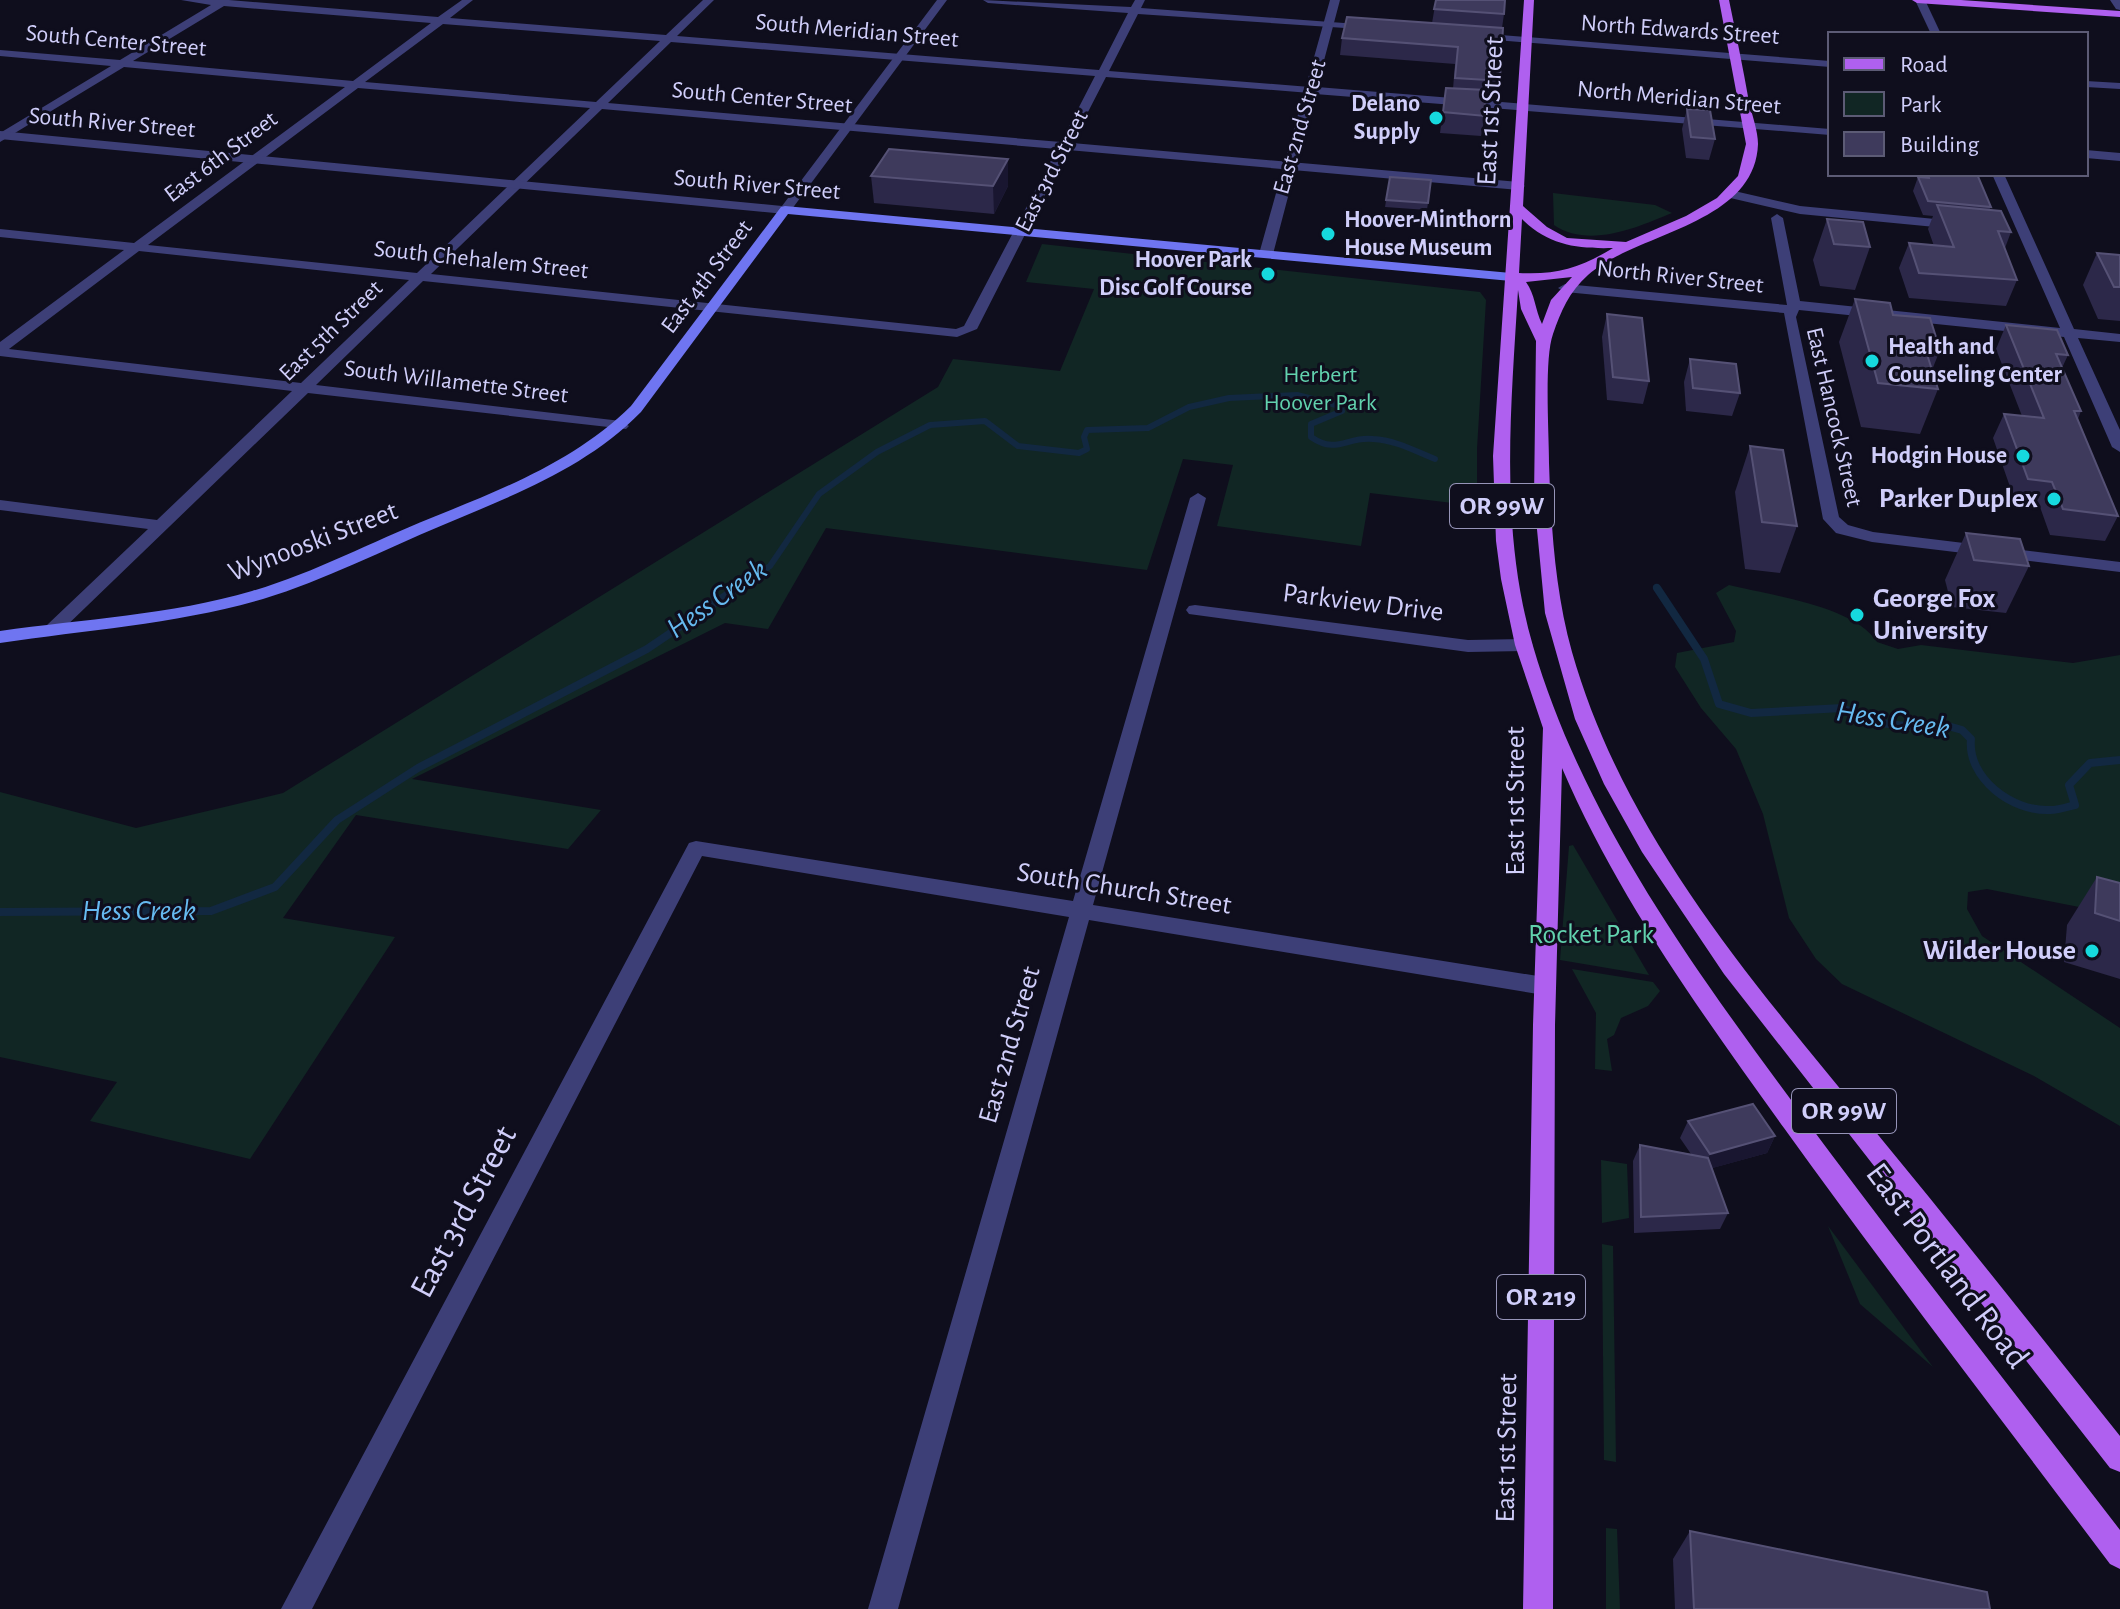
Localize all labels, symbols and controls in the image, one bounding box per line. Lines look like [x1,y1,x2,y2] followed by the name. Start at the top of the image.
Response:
[754,10,960,52] street label: South Meridian Street
[1580,11,1780,49] street label: North Edwards Street
[25,21,208,61] street label: South Center Street
[1828,32,2088,176] legend
[1473,36,1509,186] street label: East 1st Street
[1900,53,1948,77] text: Road
[1269,57,1331,197] street label: East 2nd Street
[1576,77,1782,119] street label: North Meridian Street
[671,78,854,118] street label: South Center Street
[1351,92,1420,144] place label: Delano Supply
[1900,93,1941,117] text: Park
[28,104,197,142] street label: South River Street
[1011,106,1093,236] street label: East 3rd Street
[160,107,282,207] street label: East 6th Street
[1427,109,1445,127] marker: Delano Supply
[1900,133,1979,157] text: Building
[673,166,842,204] street label: South River Street
[1344,208,1511,260] place label: Hoover-Minthorn House Museum
[657,216,757,338] street label: East 4th Street
[1319,225,1337,243] marker: Hoover-Minthorn House Museum
[373,237,590,283] street label: South Chehalem Street
[1099,248,1252,300] place label: Hoover Park Disc Golf Course
[1595,256,1765,298] street label: North River Street
[1259,265,1277,283] marker: Hoover Park Disc Golf Course
[275,276,388,386] street label: East 5th Street
[1802,325,1866,509] street label: East Hancock Street
[1888,335,2063,387] place label: Health and Counseling Center
[1863,352,1881,370] marker: Health and Counseling Center
[343,356,570,408] street label: South Willamette Street
[1263,363,1377,415] park label: Herbert Hoover Park
[1871,444,2007,468] place label: Hodgin House
[2014,447,2032,465] marker: Hodgin House
[1450,484,1554,528] road number: OR 99W
[1879,485,2038,513] place label: Parker Duplex
[2045,490,2063,508] marker: Parker Duplex
[225,497,401,587] street label: Wynooski Street
[662,554,773,644] water label: Hess Creek
[1281,579,1445,627] street label: Parkview Drive
[1873,585,1996,645] place label: George Fox University
[1848,606,1866,624] marker: George Fox University
[1834,696,1952,744] water label: Hess Creek
[1502,726,1530,876] street label: East 1st Street
[1015,858,1233,920] street label: South Church Street
[82,896,196,926] water label: Hess Creek
[1528,921,1654,949] park label: Rocket Park
[1923,937,2076,965] place label: Wilder House
[2083,942,2101,960] marker: Wilder House
[974,963,1046,1127] street label: East 2nd Street
[1792,1089,1896,1133] road number: OR 99W
[405,1121,523,1303] street label: East 3rd Street
[1859,1157,2035,1375] street label: East Portland Road
[1497,1275,1585,1319] road number: OR 219
[1492,1373,1522,1523] street label: East 1st Street

